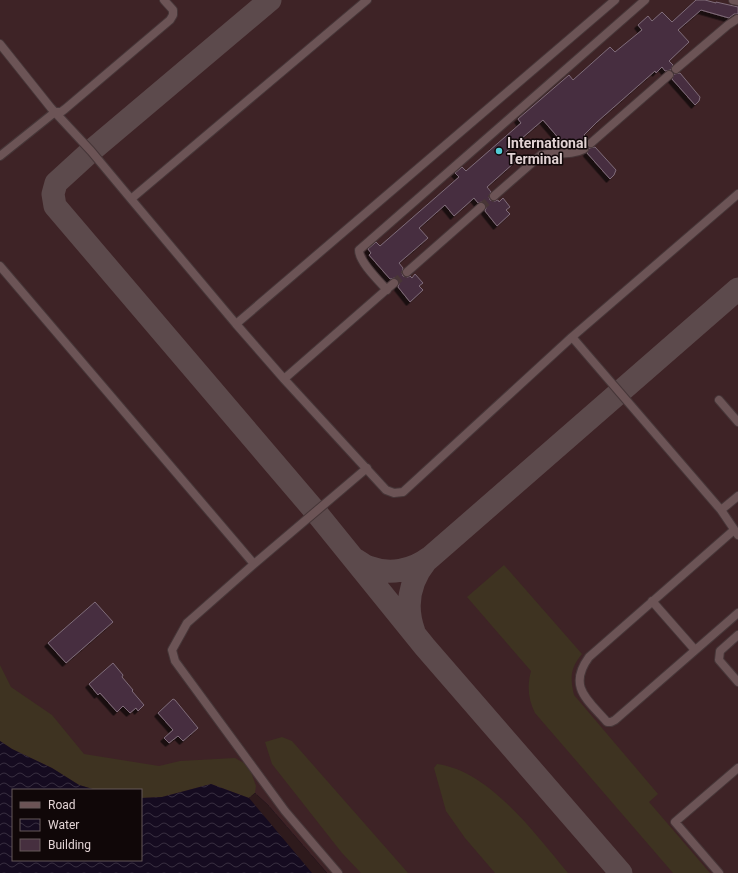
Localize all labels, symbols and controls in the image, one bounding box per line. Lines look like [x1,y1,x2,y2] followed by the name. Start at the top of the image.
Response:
[507,135,587,167] place label: International Terminal
[494,146,504,156] marker: International Terminal
[12,789,142,861] legend
[48,798,76,812] text: Road
[48,818,79,832] text: Water
[48,838,91,852] text: Building

